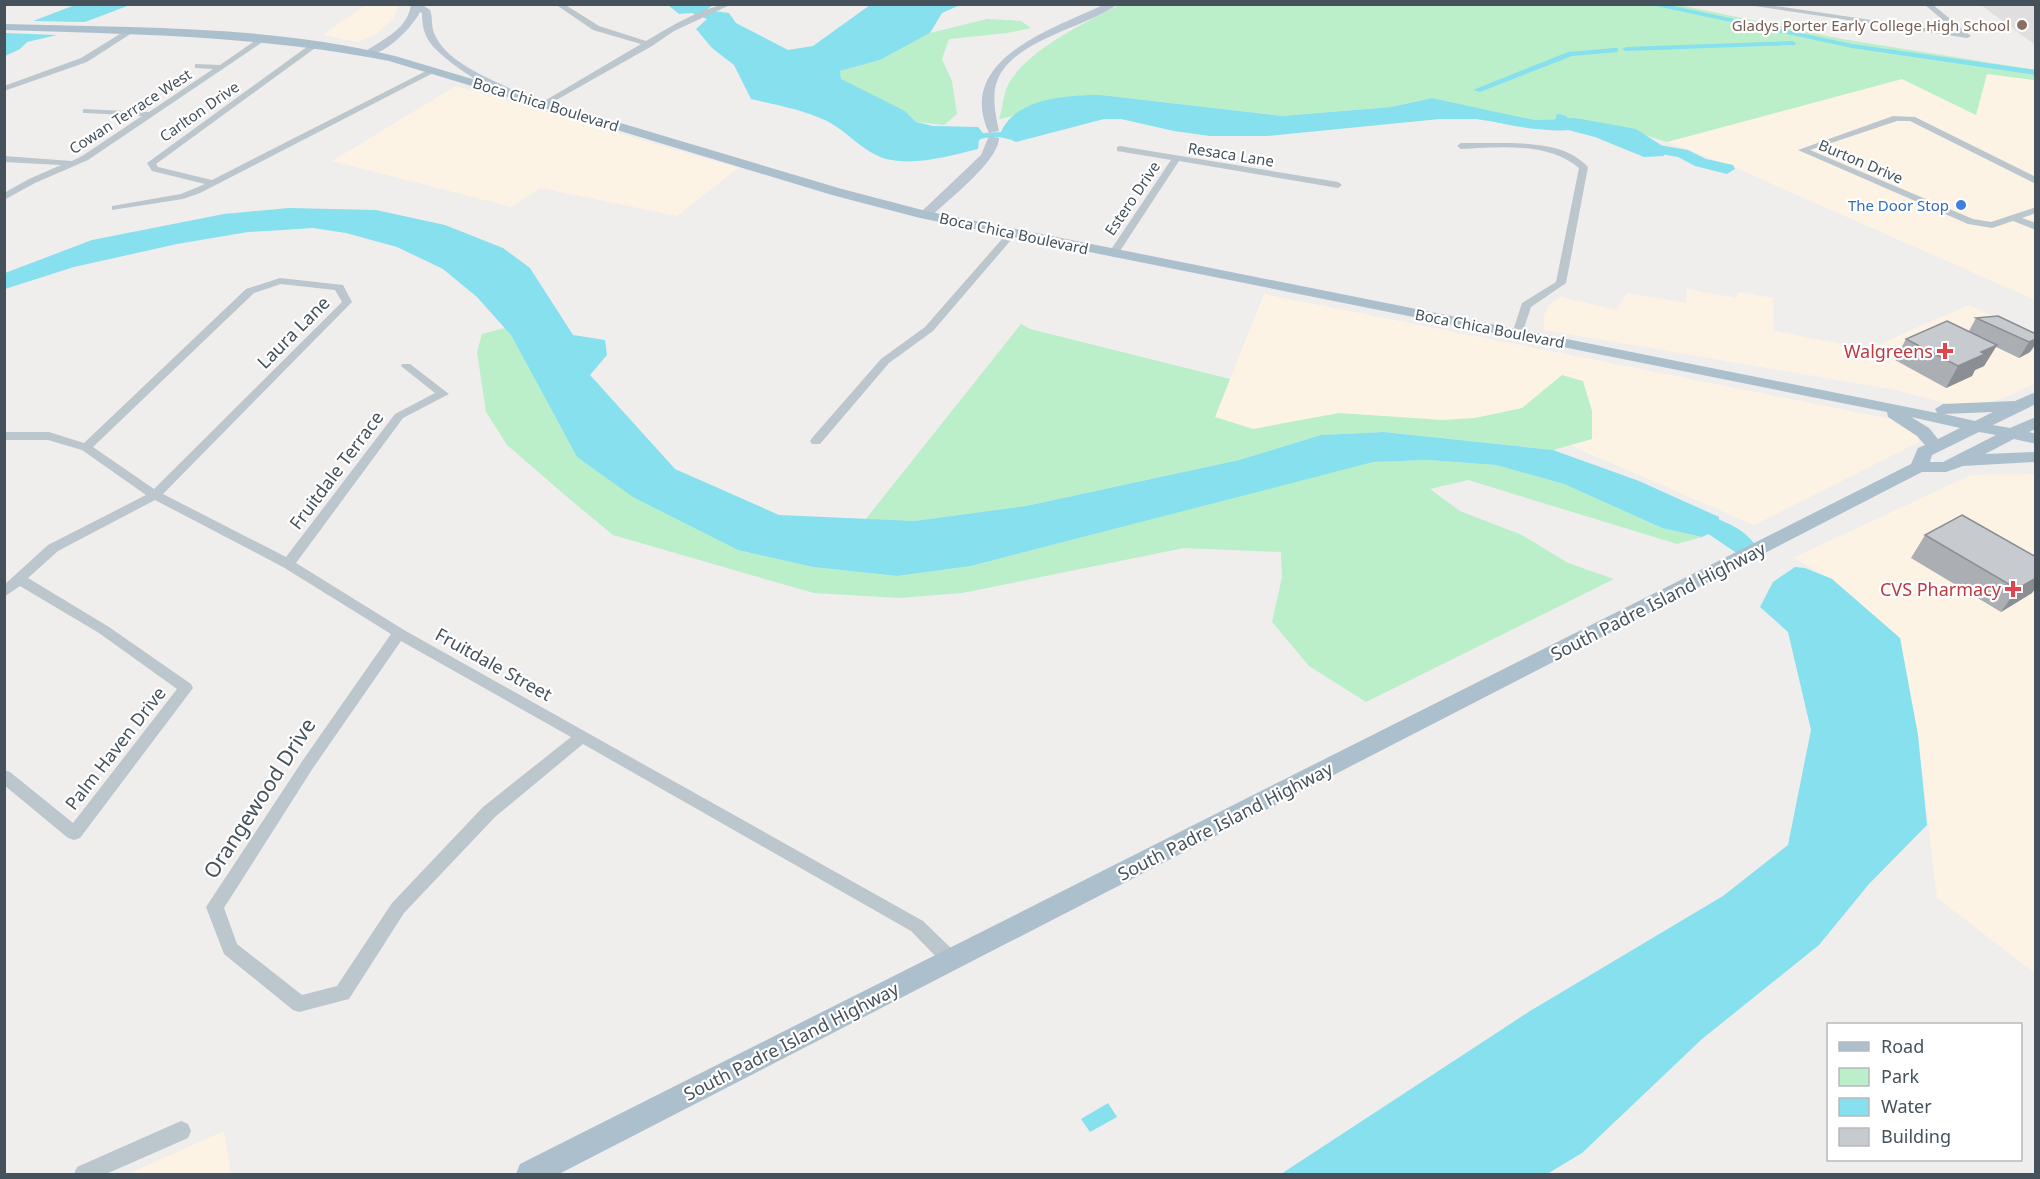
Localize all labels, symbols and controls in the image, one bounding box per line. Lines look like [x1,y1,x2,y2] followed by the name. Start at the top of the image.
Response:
[1732,15,2010,35] place label: Gladys Porter Early College High School
[2015,18,2029,32] marker: Gladys Porter Early College High School
[65,64,196,158] street label: Cowan Terrace West
[471,72,621,136] street label: Boca Chica Boulevard
[155,76,243,146] street label: Carlton Drive
[1816,134,1906,188] street label: Burton Drive
[1187,137,1275,171] street label: Resaca Lane
[1100,157,1164,239] street label: Estero Drive
[1848,195,1949,215] place label: The Door Stop
[1954,198,1968,212] marker: The Door Stop
[938,207,1090,259] street label: Boca Chica Boulevard
[252,291,334,373] street label: Laura Lane
[1414,304,1566,352] street label: Boca Chica Boulevard
[1844,339,1933,363] place label: Walgreens
[1938,344,1952,358] marker: Walgreens
[284,406,388,534] street label: Fruitdale Terrace
[1546,536,1770,666] street label: South Padre Island Highway
[1880,577,2002,601] place label: CVS Pharmacy
[2006,582,2020,596] marker: CVS Pharmacy
[431,622,557,706] street label: Fruitdale Street
[59,681,171,815] street label: Palm Haven Drive
[197,712,321,884] street label: Orangewood Drive
[1113,756,1337,886] street label: South Padre Island Highway
[679,976,903,1106] street label: South Padre Island Highway
[1827,1023,2022,1161] legend
[1881,1034,1924,1058] text: Road
[1881,1064,1919,1088] text: Park
[1881,1094,1932,1118] text: Water
[1881,1124,1951,1148] text: Building

